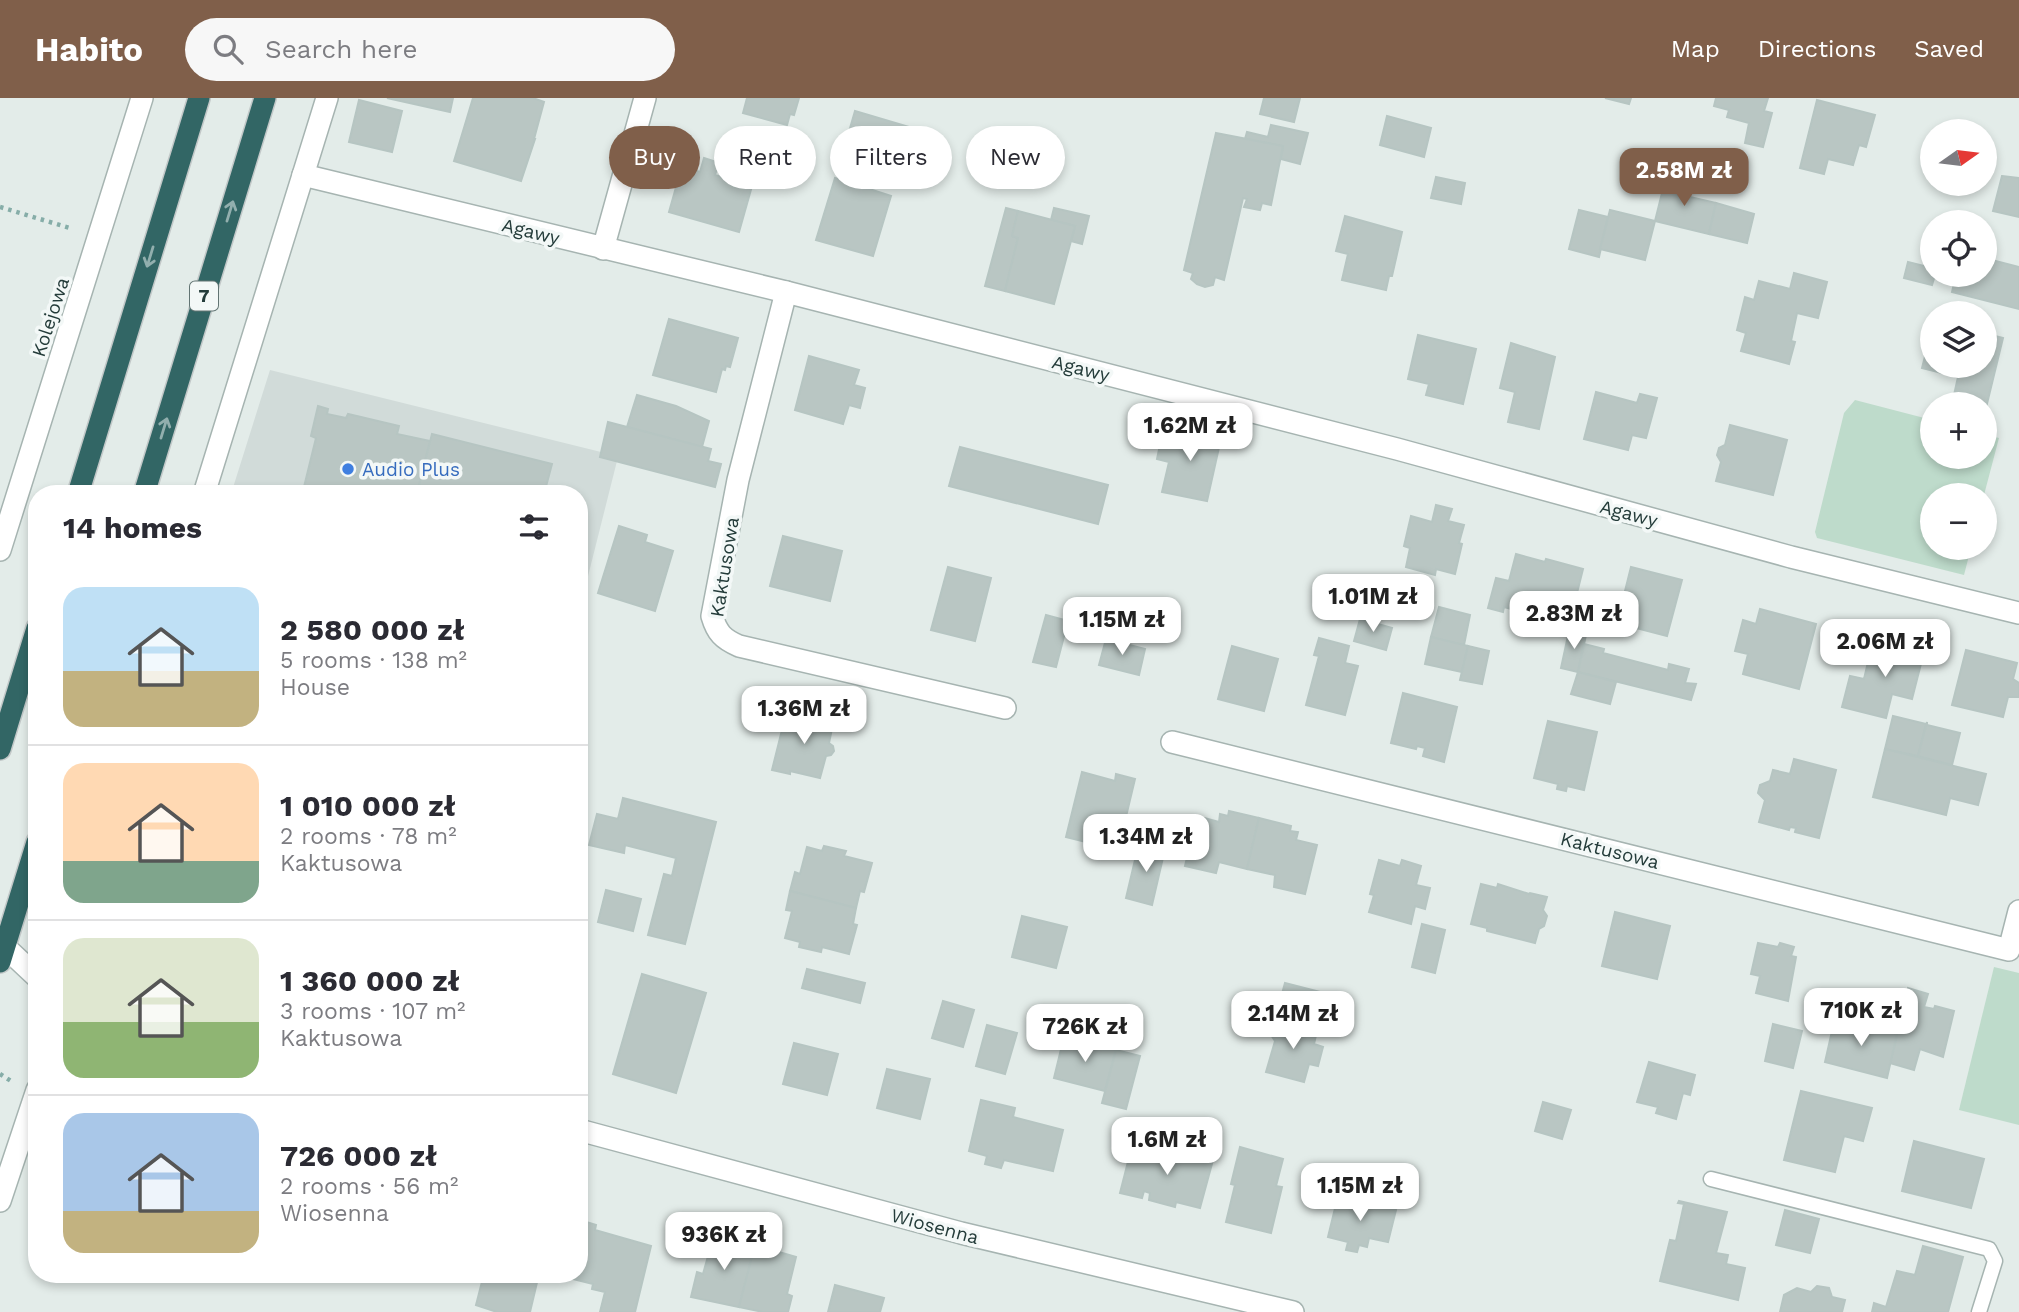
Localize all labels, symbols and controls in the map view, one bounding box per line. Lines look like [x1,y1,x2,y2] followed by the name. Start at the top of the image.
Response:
[185,18,675,81] search box
[35,30,143,69] text: Habito
[209,30,247,68] icon: search
[265,34,417,64] text: Search here
[1671,35,1720,63] text: Map
[1758,35,1876,63] text: Directions
[1914,35,1984,63] text: Saved
[1920,119,1997,196] north arrow
[1920,119,1997,560] map controls
[609,126,700,189] chip: Buy
[714,126,816,189] chip: Rent
[830,126,952,189] chip: Filters
[966,126,1065,189] chip: New
[1612,148,1756,208] pin: 2.58M zł
[1636,157,1732,184] text: 2.58M zł
[225,200,238,222] one-way arrow
[1920,210,1997,287] button: locate
[500,213,562,250] street label: Agawy
[143,246,156,268] one-way arrow
[27,274,74,360] street label: Kolejowa
[190,281,218,310] road number: 7
[1920,301,1997,378] button: layers
[1050,350,1112,387] street label: Agawy
[1920,392,1997,469] button: +
[1118,404,1262,463] pin: 1.62M zł
[1144,412,1236,439] text: 1.62M zł
[158,418,171,440] one-way arrow
[362,458,460,481] place label: Audio Plus
[340,461,356,477] marker: Audio Plus
[1920,483,1997,560] button: −
[1597,495,1660,532] street label: Agawy
[515,508,553,546] icon: filters
[63,510,202,545] text: 14 homes
[705,515,744,619] street label: Kaktusowa
[1301,574,1445,634] pin: 1.01M zł
[1328,583,1418,610] text: 1.01M zł
[1502,592,1646,651] pin: 2.83M zł
[1050,598,1194,657] pin: 1.15M zł
[1526,600,1622,627] text: 2.83M zł
[1079,606,1165,633] text: 1.15M zł
[280,612,465,647] text: 2 580 000 zł
[119,615,203,699] icon: home
[1813,620,1957,679] pin: 2.06M zł
[1836,628,1934,655] text: 2.06M zł
[280,647,467,674] text: 5 rooms · 138 m²
[280,674,350,701] text: House
[732,686,876,746] pin: 1.36M zł
[758,695,850,722] text: 1.36M zł
[280,788,456,823] text: 1 010 000 zł
[119,791,203,875] icon: home
[1074,814,1218,874] pin: 1.34M zł
[280,823,457,850] text: 2 rooms · 78 m²
[1099,823,1193,850] text: 1.34M zł
[1558,827,1662,874] street label: Kaktusowa
[280,850,402,877] text: Kaktusowa
[280,963,460,998] text: 1 360 000 zł
[119,966,203,1050] icon: home
[1796,988,1926,1048] pin: 710K zł
[1221,992,1365,1051] pin: 2.14M zł
[1820,997,1902,1024] text: 710K zł
[280,998,466,1025] text: 3 rooms · 107 m²
[1247,1000,1339,1027] text: 2.14M zł
[1020,1004,1150,1064] pin: 726K zł
[1042,1013,1128,1040] text: 726K zł
[280,1025,402,1052] text: Kaktusowa
[1102,1118,1232,1177] pin: 1.6M zł
[1127,1126,1207,1153] text: 1.6M zł
[280,1138,437,1173] text: 726 000 zł
[119,1141,203,1225] icon: home
[1288,1164,1432,1223] pin: 1.15M zł
[1317,1172,1403,1199] text: 1.15M zł
[280,1173,458,1200] text: 2 rooms · 56 m²
[280,1200,389,1227] text: Wiosenna
[888,1204,982,1249] street label: Wiosenna
[659,1212,789,1272] pin: 936K zł
[681,1221,767,1248] text: 936K zł

